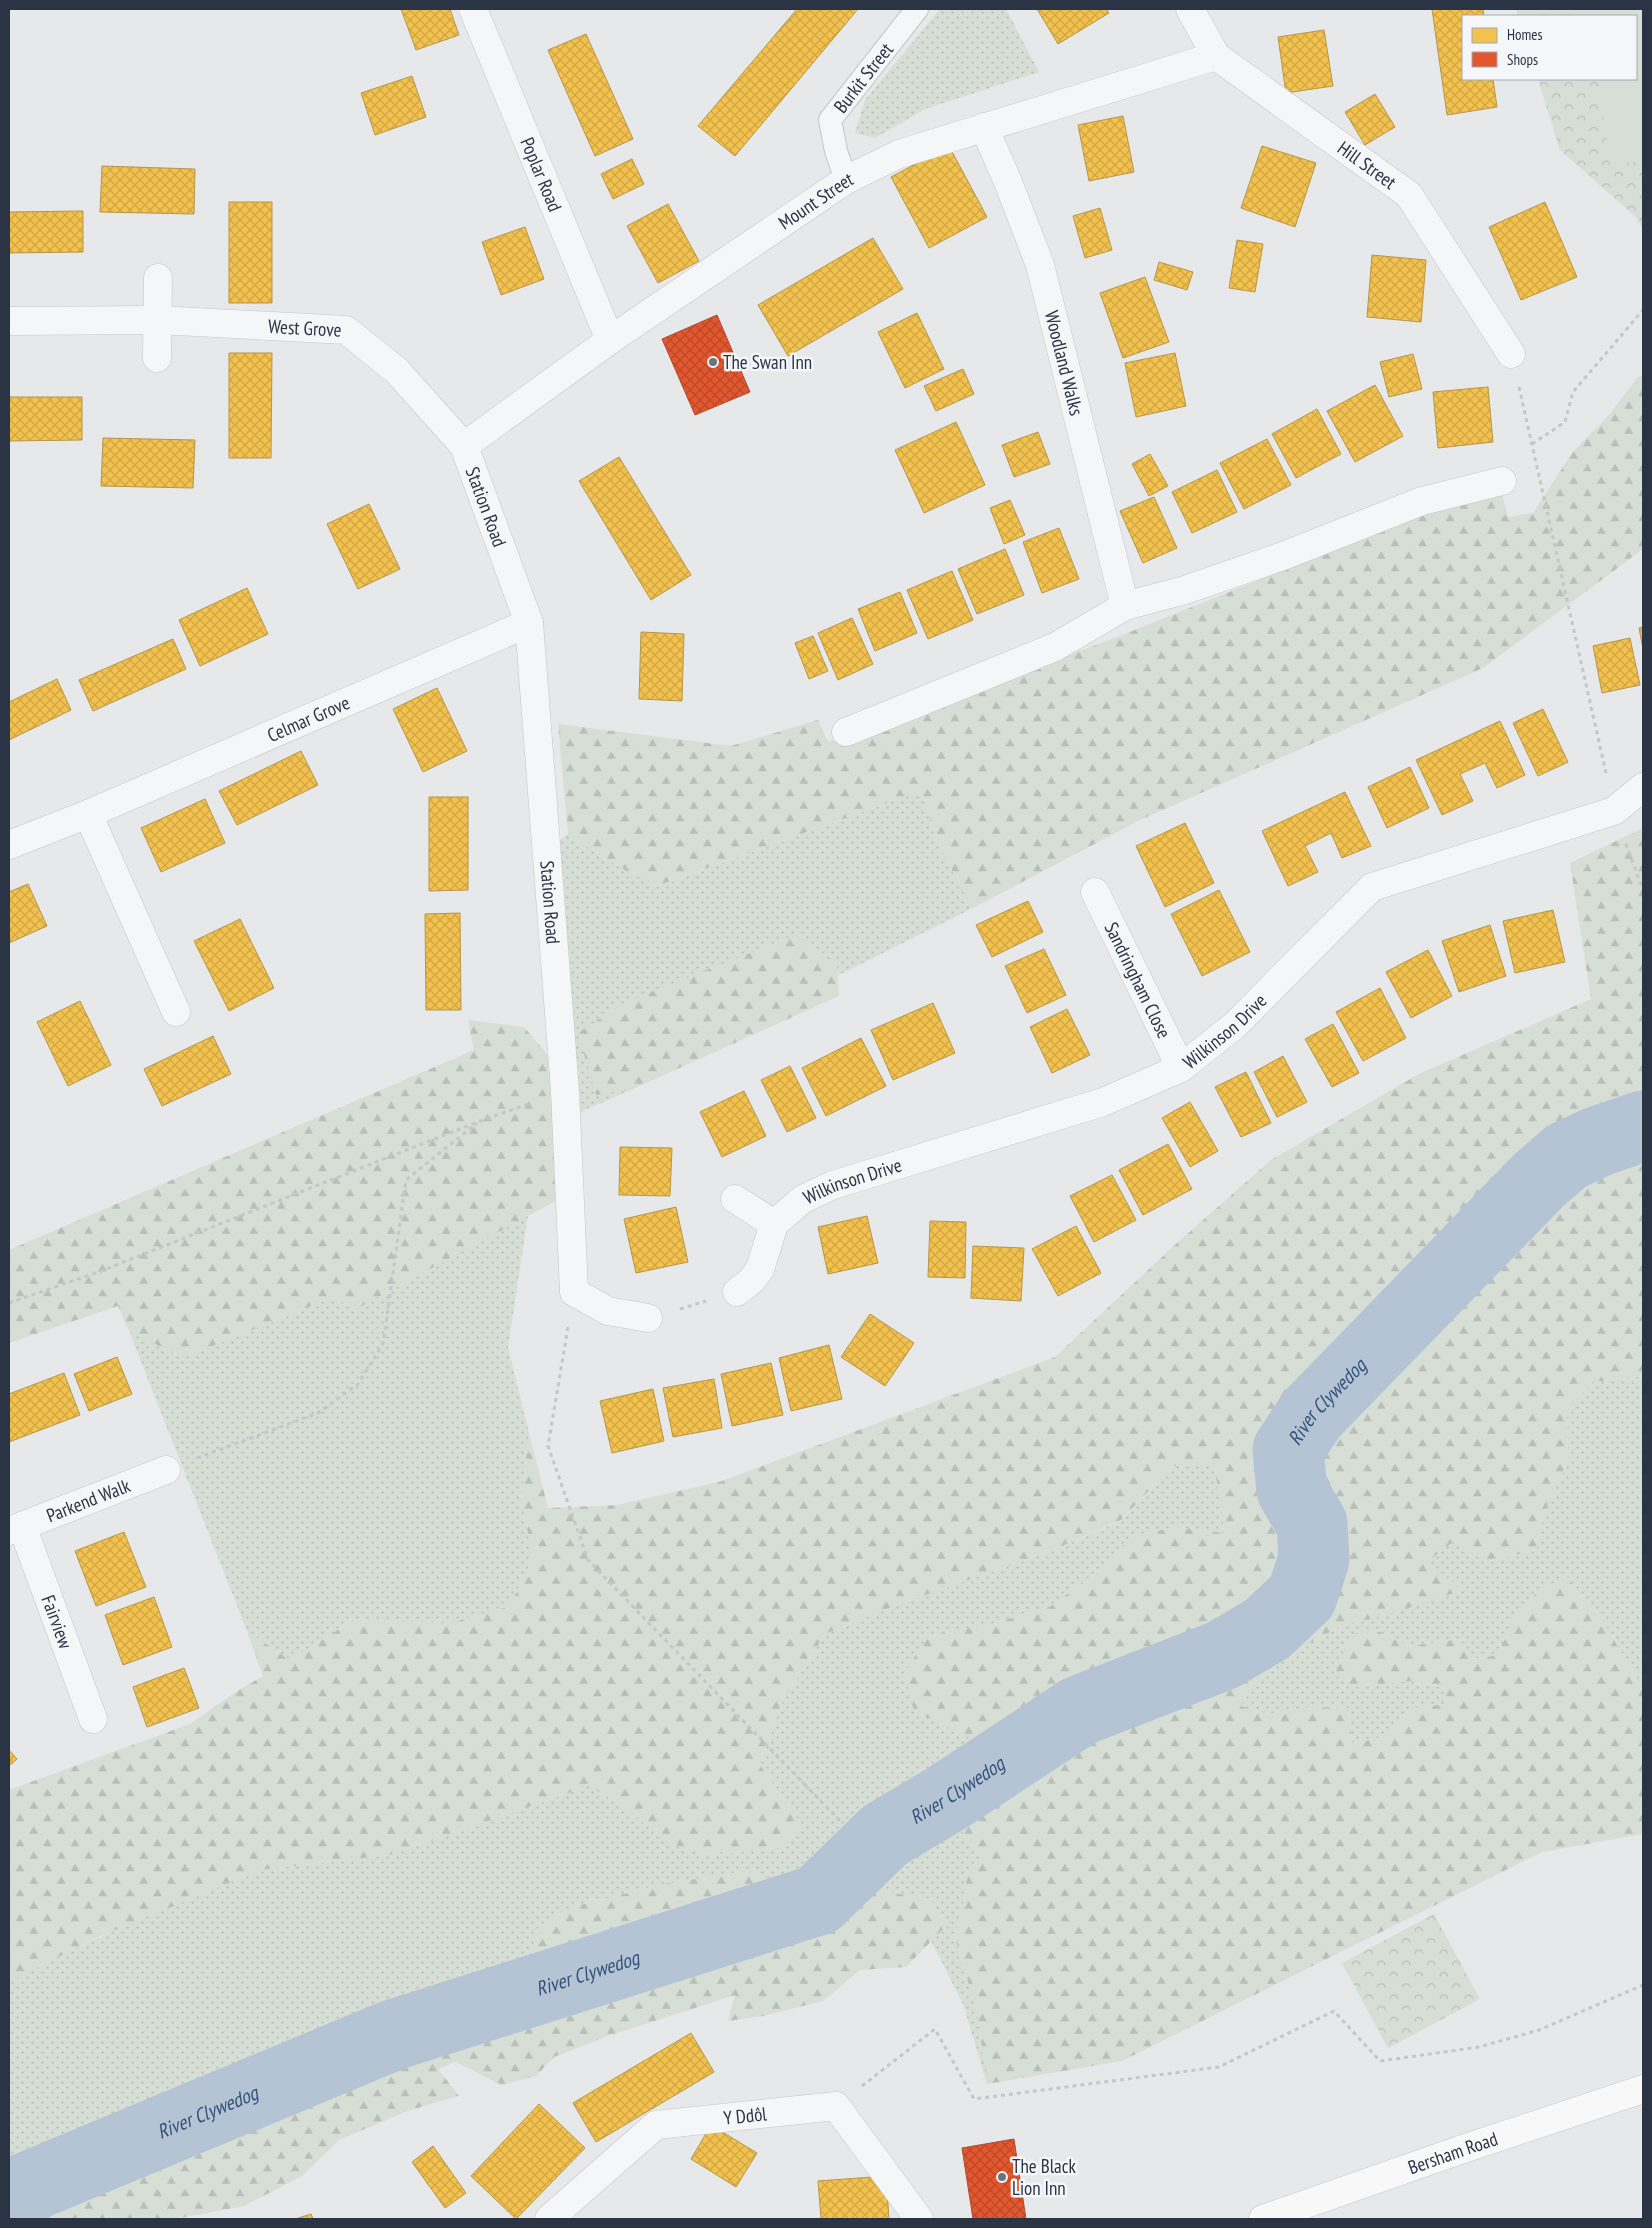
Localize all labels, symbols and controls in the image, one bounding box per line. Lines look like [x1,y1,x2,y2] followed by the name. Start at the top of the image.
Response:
[1462,15,1637,80] legend
[1507,25,1543,44] text: Homes
[828,37,899,118] street label: Burkit Street
[1507,50,1538,69] text: Shops
[515,134,568,215] street label: Poplar Road
[1333,136,1402,195] street label: Hill Street
[774,166,858,234] street label: Mount Street
[1040,308,1089,418] street label: Woodland Walks
[267,314,342,342] street label: West Grove
[723,350,812,374] place label: The Swan Inn
[707,356,719,368] marker: The Swan Inn
[461,463,512,550] street label: Station Road
[263,690,353,747] street label: Celmar Grove
[535,860,566,945] street label: Station Road
[1100,918,1177,1042] street label: Sandringham Close
[1178,988,1271,1074] street label: Wilkinson Drive
[799,1153,905,1209] street label: Wilkinson Drive
[1282,1352,1373,1450] water label: River Clywedog
[43,1473,134,1527] street label: Parkend Walk
[36,1592,78,1653] street label: Fairview
[905,1750,1010,1830] water label: River Clywedog
[532,1944,644,2002] water label: River Clywedog
[153,2079,263,2145] water label: River Clywedog
[722,2101,768,2130] street label: Y Ddôl
[1405,2126,1501,2179] street label: Bersham Road
[1012,2154,1076,2200] place label: The Black Lion Inn
[996,2171,1008,2183] marker: The Black Lion Inn

